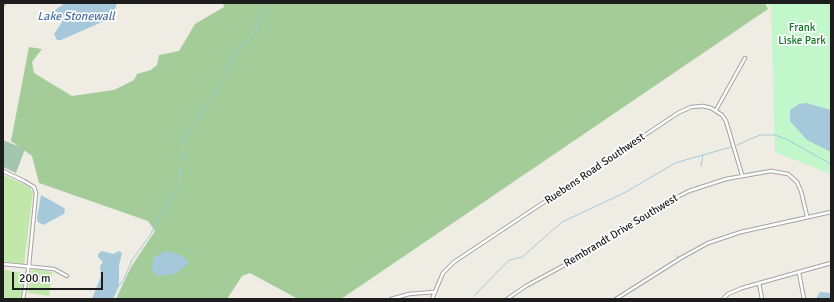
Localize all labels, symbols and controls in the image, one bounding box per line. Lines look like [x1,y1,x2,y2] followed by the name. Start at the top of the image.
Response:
[37,10,115,24] water label: Lake Stonewall
[778,21,826,47] park label: Frank Liske Park
[542,131,648,207] street label: Ruebens Road Southwest
[562,192,680,270] street label: Rembrandt Drive Southwest
[14,264,105,290] scale bar
[19,271,51,286] text: 200 m

